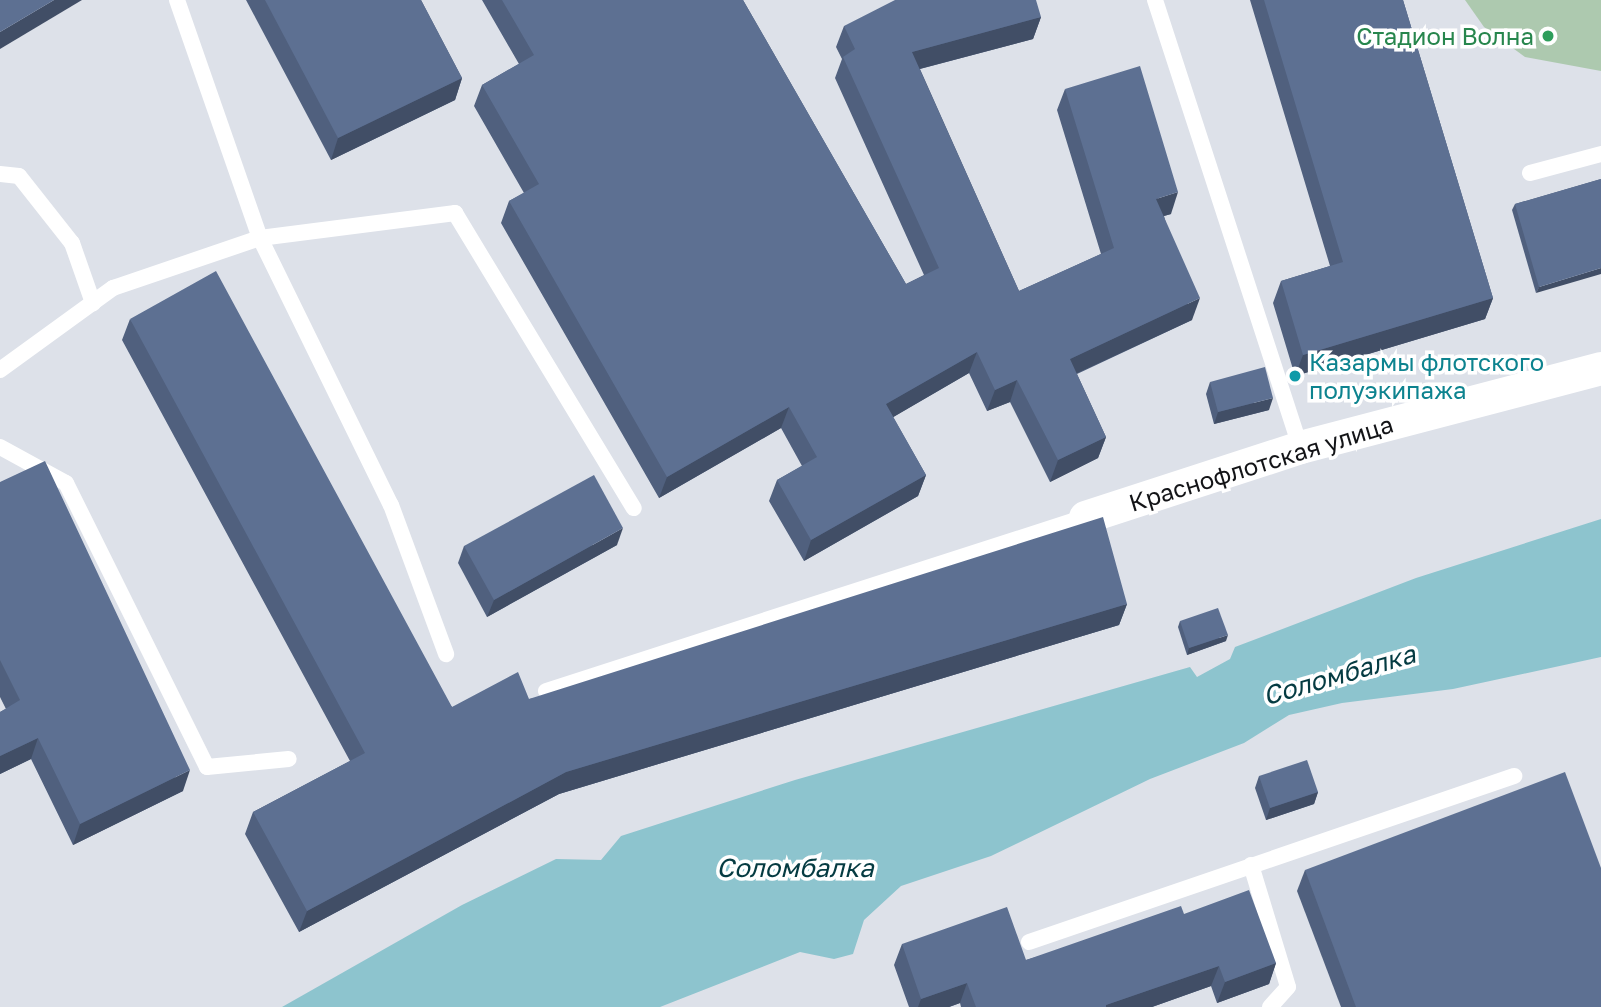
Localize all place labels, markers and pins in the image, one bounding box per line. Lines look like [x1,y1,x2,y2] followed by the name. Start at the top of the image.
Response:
[1356,22,1534,50] place label: Стадион Волна
[1540,28,1556,44] marker: Стадион Волна
[1309,348,1544,404] place label: Казармы флотского полуэкипажа
[1287,368,1303,384] marker: Казармы флотского полуэкипажа

